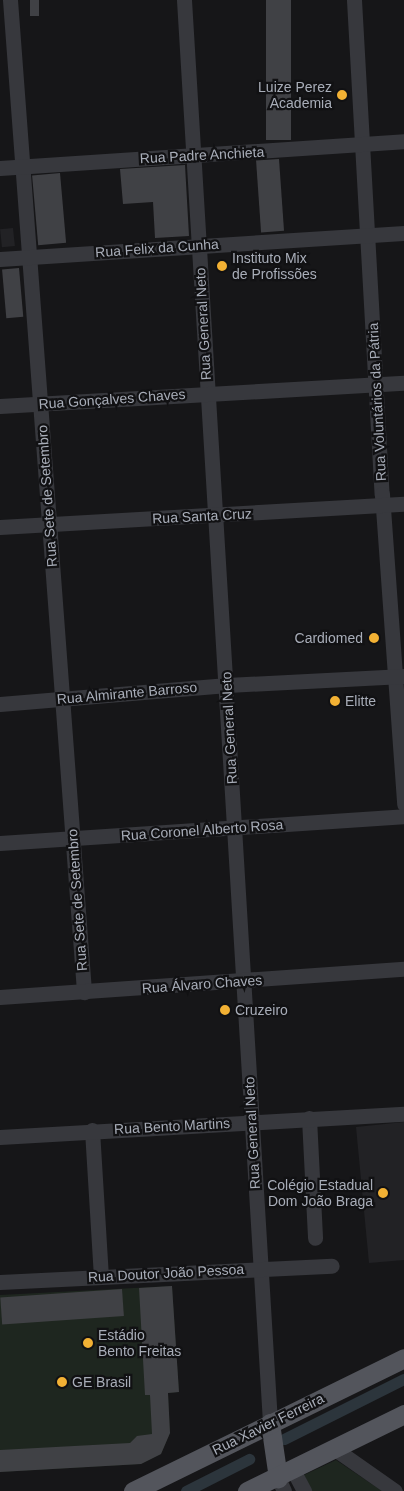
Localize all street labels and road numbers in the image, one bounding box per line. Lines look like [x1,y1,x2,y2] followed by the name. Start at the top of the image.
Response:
[139,143,265,167] street label: Rua Padre Anchieta
[95,235,219,261] street label: Rua Felix da Cunha
[192,267,214,381] street label: Rua General Neto
[364,322,390,482] street label: Rua Voluntários da Pátria
[38,385,186,413] street label: Rua Gonçalves Chaves
[34,424,60,568] street label: Rua Sete de Setembro
[152,505,252,527] street label: Rua Santa Cruz
[218,671,240,785] street label: Rua General Neto
[56,678,198,708] street label: Rua Almirante Barroso
[120,816,284,844] street label: Rua Coronel Alberto Rosa
[64,828,90,972] street label: Rua Sete de Setembro
[141,971,263,997] street label: Rua Álvaro Chaves
[241,1076,263,1190] street label: Rua General Neto
[114,1115,230,1137] street label: Rua Bento Martins
[87,1261,245,1285] street label: Rua Doutor João Pessoa
[209,1390,327,1458] street label: Rua Xavier Ferreira

